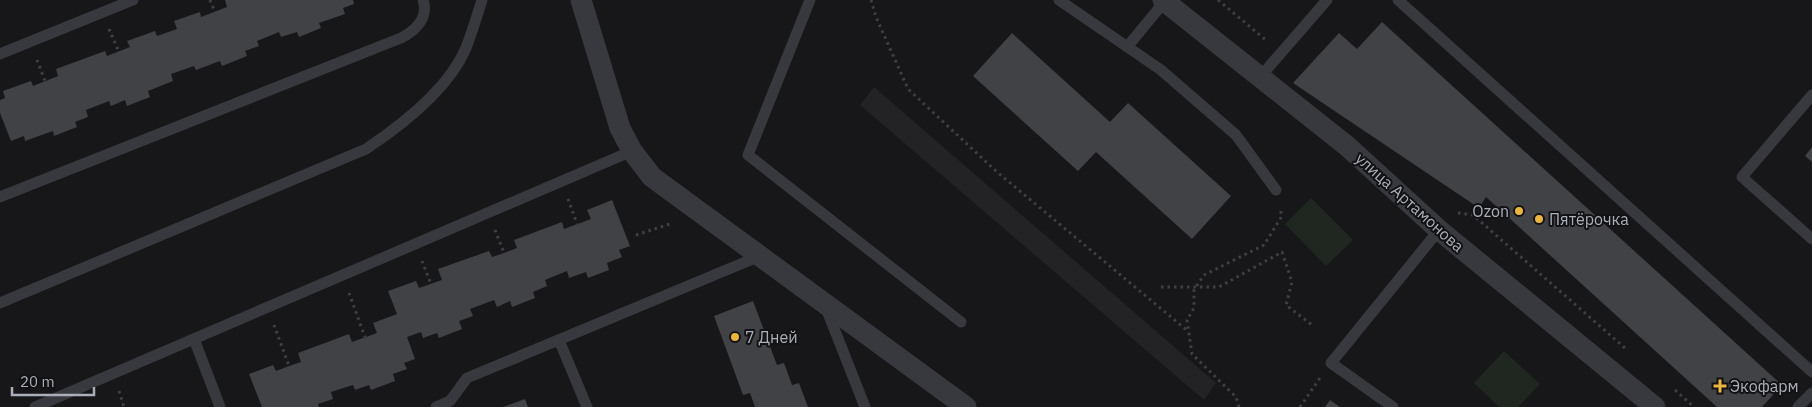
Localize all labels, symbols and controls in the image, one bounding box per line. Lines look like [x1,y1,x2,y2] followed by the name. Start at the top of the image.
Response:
[1352,148,1469,256] street label: улица Артамонова
[1472,201,1509,221] place label: Ozon
[1513,205,1525,217] marker: Ozon
[1549,209,1629,229] place label: Пятёрочка
[1533,213,1545,225] marker: Пятёрочка
[745,327,798,347] place label: 7 Дней
[729,331,741,343] marker: 7 Дней
[12,364,95,396] scale bar
[20,372,55,391] text: 20 m
[1730,376,1799,396] place label: Экофарм
[1714,380,1726,392] marker: Экофарм

